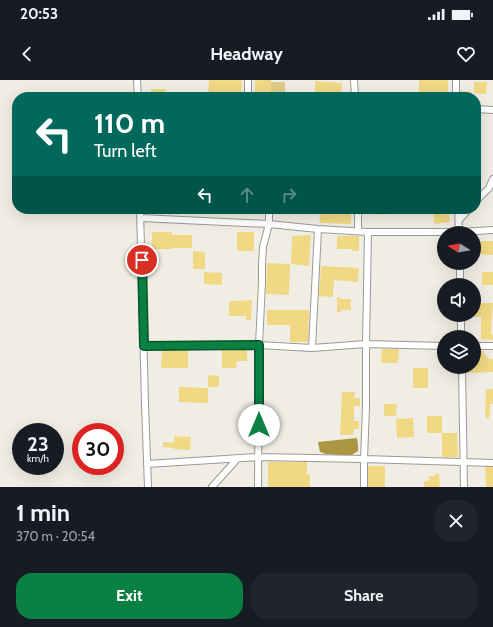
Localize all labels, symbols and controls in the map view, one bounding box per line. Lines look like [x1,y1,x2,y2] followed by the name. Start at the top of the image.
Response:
[20,5,58,23] text: 20:53
[16,43,38,65] icon: back
[210,43,283,65] text: Headway
[455,43,477,65] icon: heart
[94,106,165,140] text: 110 m
[28,108,80,160] icon: left
[94,140,157,162] text: Turn left
[194,184,216,206] icon: left
[236,184,258,206] icon: ahead
[278,184,300,206] icon: right
[437,226,481,270] north arrow
[437,226,481,374] map controls
[125,243,159,277] pin
[131,249,153,271] icon: arrive
[437,278,481,322] button: sound
[437,330,481,374] button: layers
[238,404,280,446] position arrow
[72,423,124,475] speed limit sign: 30
[27,432,49,456] text: 23
[27,452,49,465] text: km/h
[16,498,70,527] text: 1 min
[435,500,477,542] button: close
[16,528,95,544] text: 370 m · 20:54
[16,573,243,619] button: Exit
[251,573,477,619] button: Share

